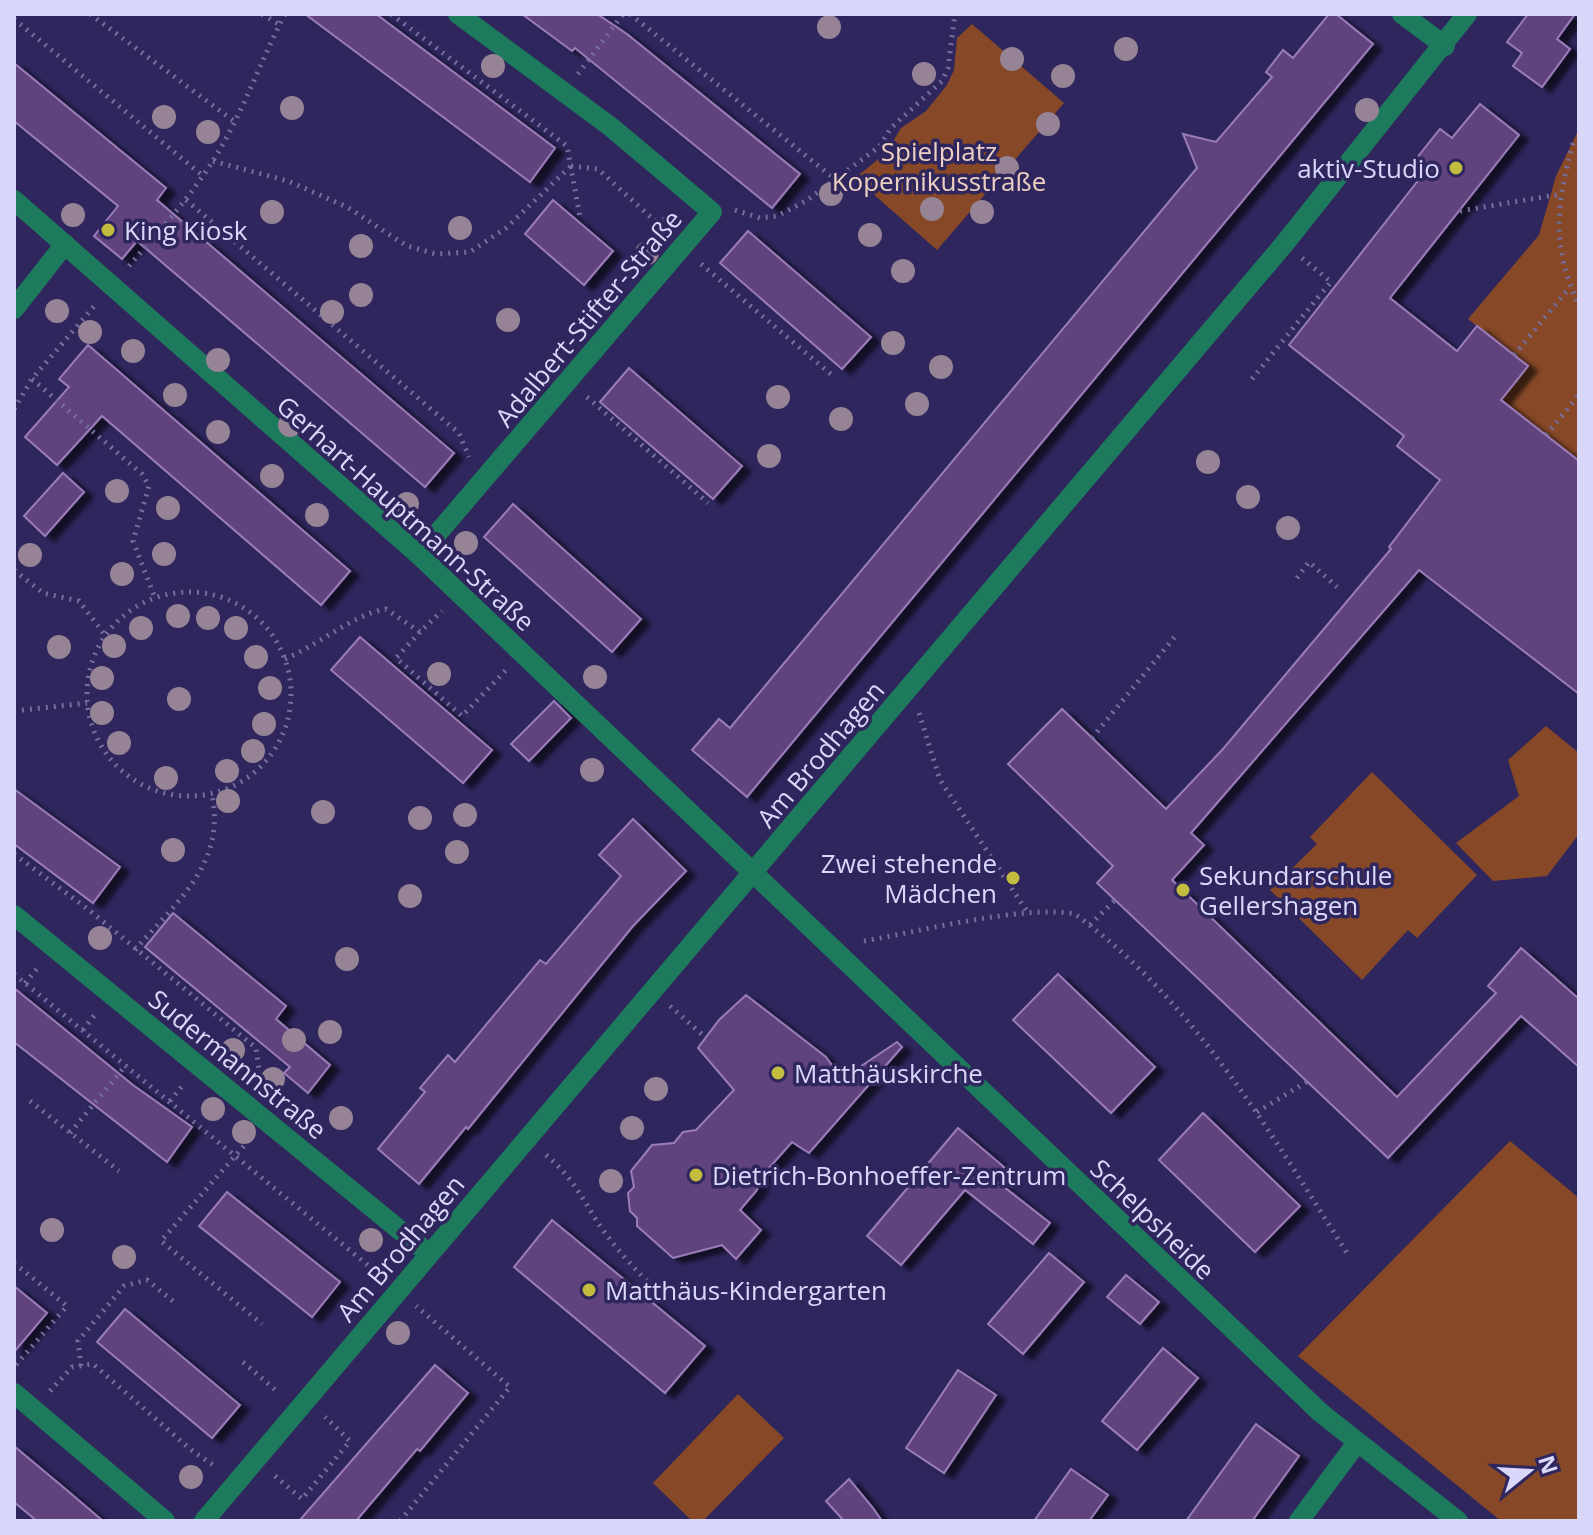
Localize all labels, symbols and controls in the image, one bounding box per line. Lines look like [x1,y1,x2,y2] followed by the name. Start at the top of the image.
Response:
[832,133,1046,199] park label: Spielplatz Kopernikusstraße
[1297,150,1440,186] place label: aktiv-Studio
[1447,159,1465,177] marker: aktiv-Studio
[486,202,690,434] street label: Adalbert-Stifter-Straße
[124,212,248,248] place label: King Kiosk
[99,221,117,239] marker: King Kiosk
[269,387,543,639] street label: Gerhart-Hauptmann-Straße
[748,673,892,835] street label: Am Brodhagen
[821,845,997,911] place label: Zwei stehende Mädchen
[1199,857,1392,923] place label: Sekundarschule Gellershagen
[1004,869,1022,887] marker: Zwei stehende Mädchen
[1174,881,1192,899] marker: Sekundarschule Gellershagen
[141,981,335,1147] street label: Sudermannstraße
[794,1055,983,1091] place label: Matthäuskirche
[769,1064,787,1082] marker: Matthäuskirche
[1083,1151,1223,1287] street label: Schelpsheide
[712,1157,1066,1193] place label: Dietrich-Bonhoeffer-Zentrum
[687,1166,705,1184] marker: Dietrich-Bonhoeffer-Zentrum
[328,1167,472,1329] street label: Am Brodhagen
[605,1272,887,1308] place label: Matthäus-Kindergarten
[580,1281,598,1299] marker: Matthäus-Kindergarten
[1489,1431,1569,1511] north arrow
[1532,1451,1566,1478] text: N

